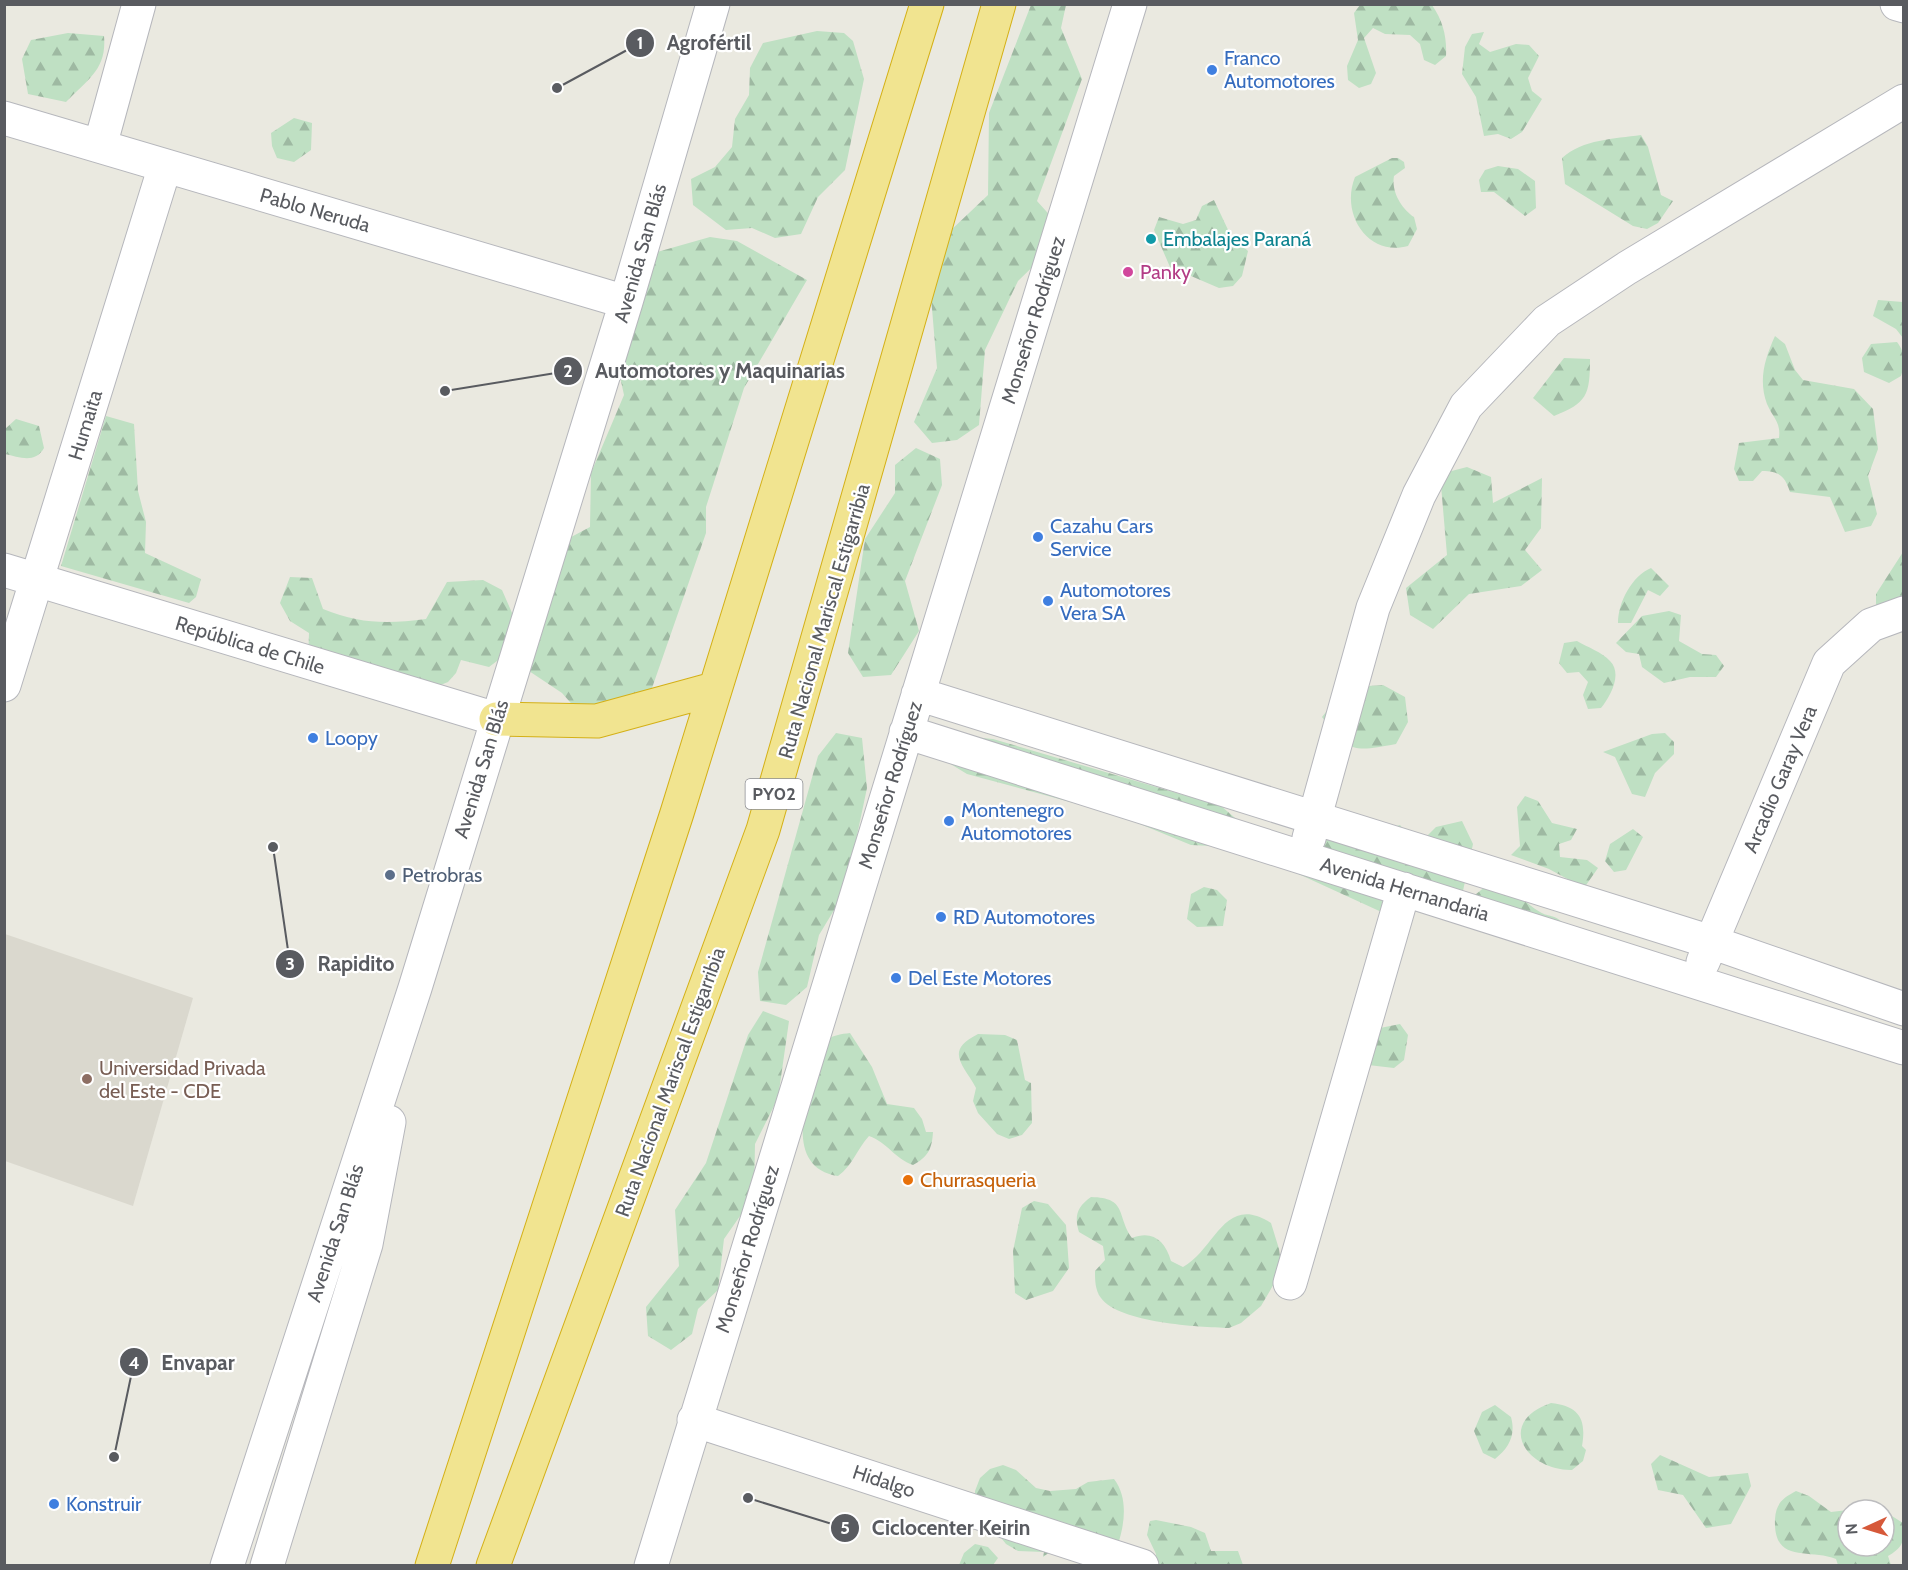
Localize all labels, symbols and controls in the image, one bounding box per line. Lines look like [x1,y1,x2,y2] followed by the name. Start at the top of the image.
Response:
[625,23,763,62] callout: Agrofértil
[667,30,752,55] text: Agrofértil
[637,32,643,54] text: 1
[1224,46,1335,93] place label: Franco Automotores
[1205,63,1219,77] marker: Franco Automotores
[609,181,671,325] street label: Avenida San Blás
[257,183,373,237] street label: Pablo Neruda
[1163,227,1311,251] place label: Embalajes Paraná
[1144,232,1158,246] marker: Embalajes Paraná
[996,233,1070,407] street label: Monseñor Rodríguez
[1140,260,1191,284] place label: Panky
[1121,265,1135,279] marker: Panky
[553,351,857,390] callout: Automotores y Maquinarias
[595,358,845,383] text: Automotores y Maquinarias
[563,360,573,382] text: 2
[63,387,107,463] street label: Humaita
[773,480,875,761] street label: Ruta Nacional Mariscal Estigarribia
[1050,514,1153,561] place label: Cazahu Cars Service
[1031,530,1045,544] marker: Cazahu Cars Service
[1060,578,1171,625] place label: Automotores Vera SA
[1041,594,1055,608] marker: Automotores Vera SA
[172,611,328,679] street label: República de Chile
[449,697,513,841] street label: Avenida San Blás
[853,698,927,872] street label: Monseñor Rodríguez
[1738,701,1822,856] street label: Arcadio Garay Vera
[325,726,378,750] place label: Loopy
[306,731,320,745] marker: Loopy
[746,779,802,809] road number: PY02
[961,798,1072,845] place label: Montenegro Automotores
[942,814,956,828] marker: Montenegro Automotores
[1318,852,1493,926] street label: Avenida Hernandaria
[402,863,482,887] place label: Petrobras
[383,868,397,882] marker: Petrobras
[953,905,1095,929] place label: RD Automotores
[934,910,948,924] marker: RD Automotores
[275,944,406,983] callout: Rapidito
[610,944,730,1220] street label: Ruta Nacional Mariscal Estigarribia
[318,951,394,976] text: Rapidito
[285,953,295,975] text: 3
[908,966,1052,990] place label: Del Este Motores
[889,971,903,985] marker: Del Este Motores
[99,1056,266,1103] place label: Universidad Privada del Este - CDE
[80,1072,94,1086] marker: Universidad Privada del Este - CDE
[301,1161,369,1305] street label: Avenida San Blás
[710,1162,784,1336] street label: Monseñor Rodríguez
[920,1168,1036,1192] place label: Churrasqueria
[901,1173,915,1187] marker: Churrasqueria
[119,1343,246,1382] callout: Envapar
[161,1350,235,1375] text: Envapar
[128,1352,140,1374] text: 4
[850,1460,918,1502] street label: Hidalgo
[66,1492,142,1516] place label: Konstruir
[47,1497,61,1511] marker: Konstruir
[1836,1498,1896,1558] north arrow
[830,1508,1042,1547] callout: Ciclocenter Keirin
[872,1515,1030,1540] text: Ciclocenter Keirin
[840,1517,850,1539] text: 5
[1842,1523,1861,1535] text: N

